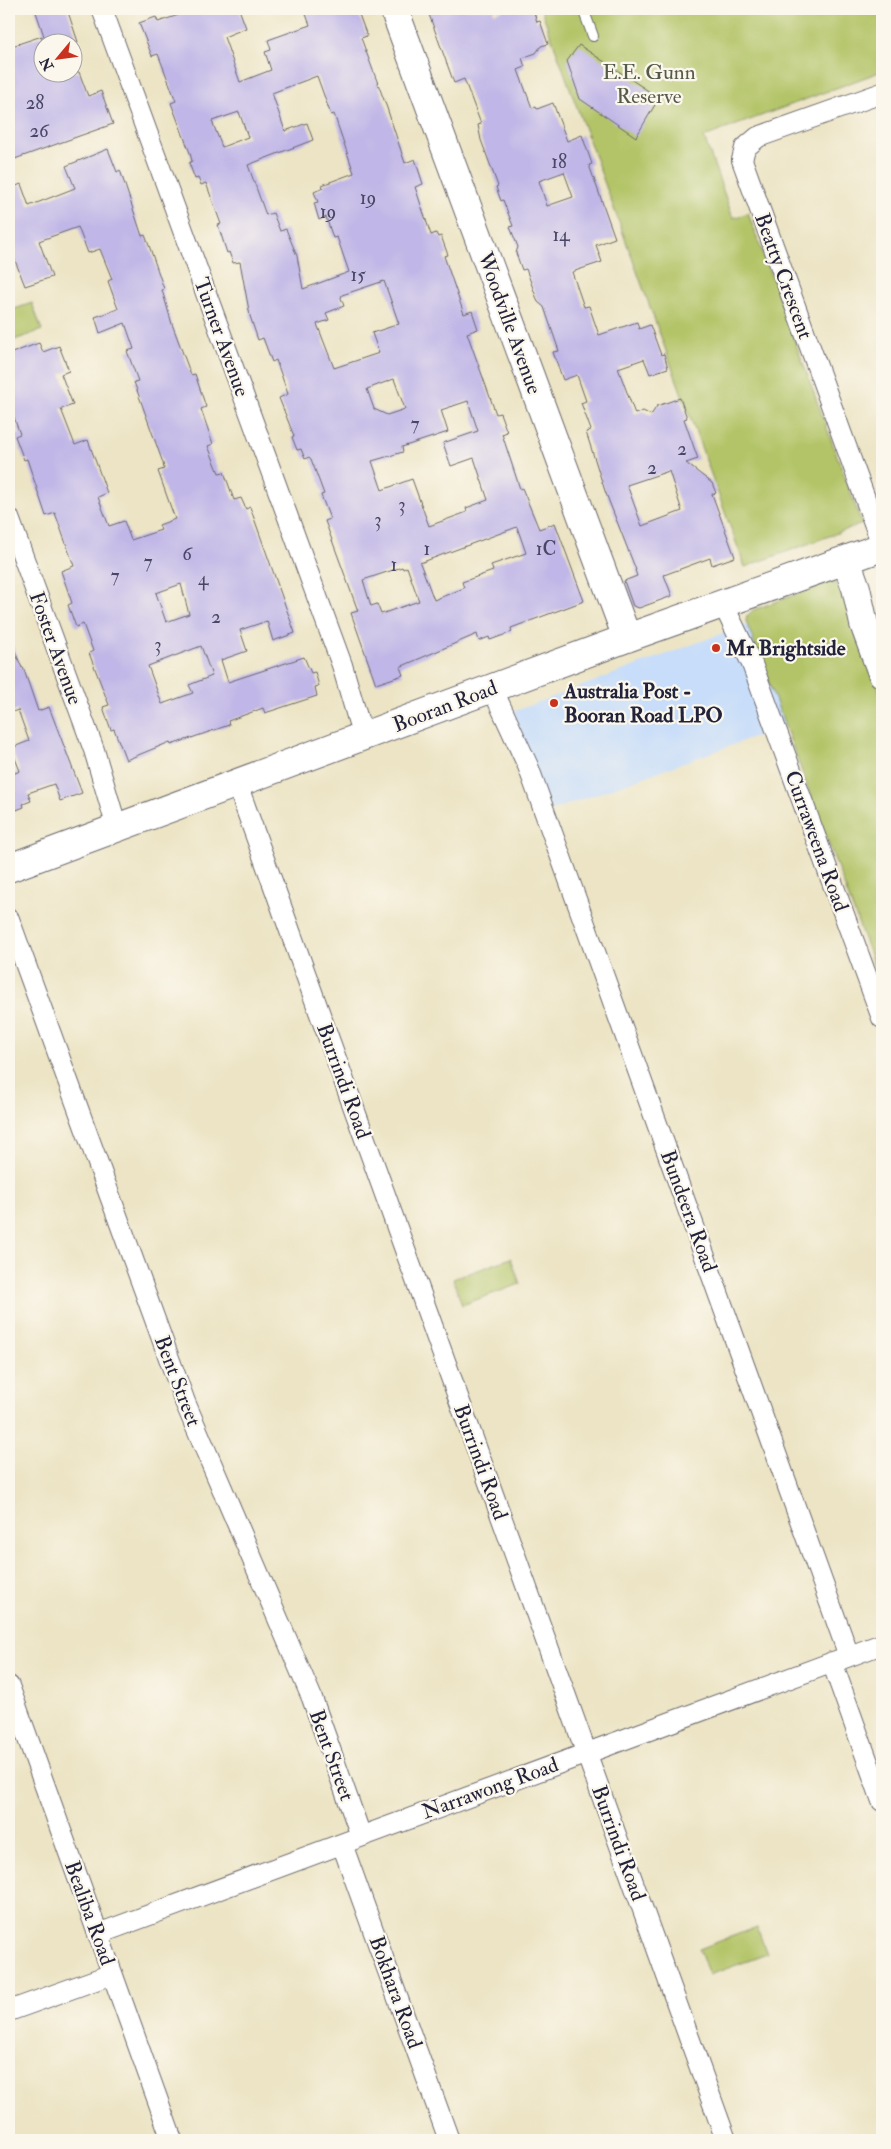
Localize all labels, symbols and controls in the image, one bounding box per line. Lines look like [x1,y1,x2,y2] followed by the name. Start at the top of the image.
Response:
[32,32,82,82] north arrow
[36,54,58,75] text: N
[602,59,696,110] park label: E.E. Gunn Reserve
[26,91,44,115] house number: 28
[29,119,50,143] house number: 26
[551,150,567,174] house number: 18
[360,186,376,210] house number: 19
[320,200,336,224] house number: 19
[748,209,819,343] street label: Beatty Crescent
[552,223,570,247] house number: 14
[471,247,548,398] street label: Woodville Avenue
[350,263,366,287] house number: 15
[188,274,256,401] street label: Turner Avenue
[411,412,420,436] house number: 7
[677,437,687,461] house number: 2
[647,456,657,480] house number: 2
[398,493,406,517] house number: 3
[374,508,382,532] house number: 3
[424,537,430,561] house number: 1
[536,537,556,561] house number: 1C
[182,542,193,566] house number: 6
[144,550,153,574] house number: 7
[391,553,397,577] house number: 1
[111,564,120,588] house number: 7
[198,567,209,591] house number: 4
[23,588,89,709] street label: Foster Avenue
[211,605,221,629] house number: 2
[154,633,162,657] house number: 3
[725,635,846,662] place label: Mr Brightside
[710,642,722,654] marker: Mr Brightside
[389,674,502,739] street label: Booran Road
[563,678,723,729] place label: Australia Post - Booran Road LPO
[548,697,560,709] marker: Australia Post - Booran Road LPO
[778,767,855,916] street label: Curraweena Road
[310,1020,377,1143] street label: Burrindi Road
[654,1146,723,1277] street label: Bundeera Road
[148,1332,207,1431] street label: Bent Street
[447,1401,514,1524] street label: Burrindi Road
[303,1706,361,1805] street label: Bent Street
[418,1751,563,1826] street label: Narrawong Road
[585,1782,652,1905] street label: Burrindi Road
[58,1857,121,1970] street label: Bealiba Road
[363,1932,429,2053] street label: Bokhara Road

